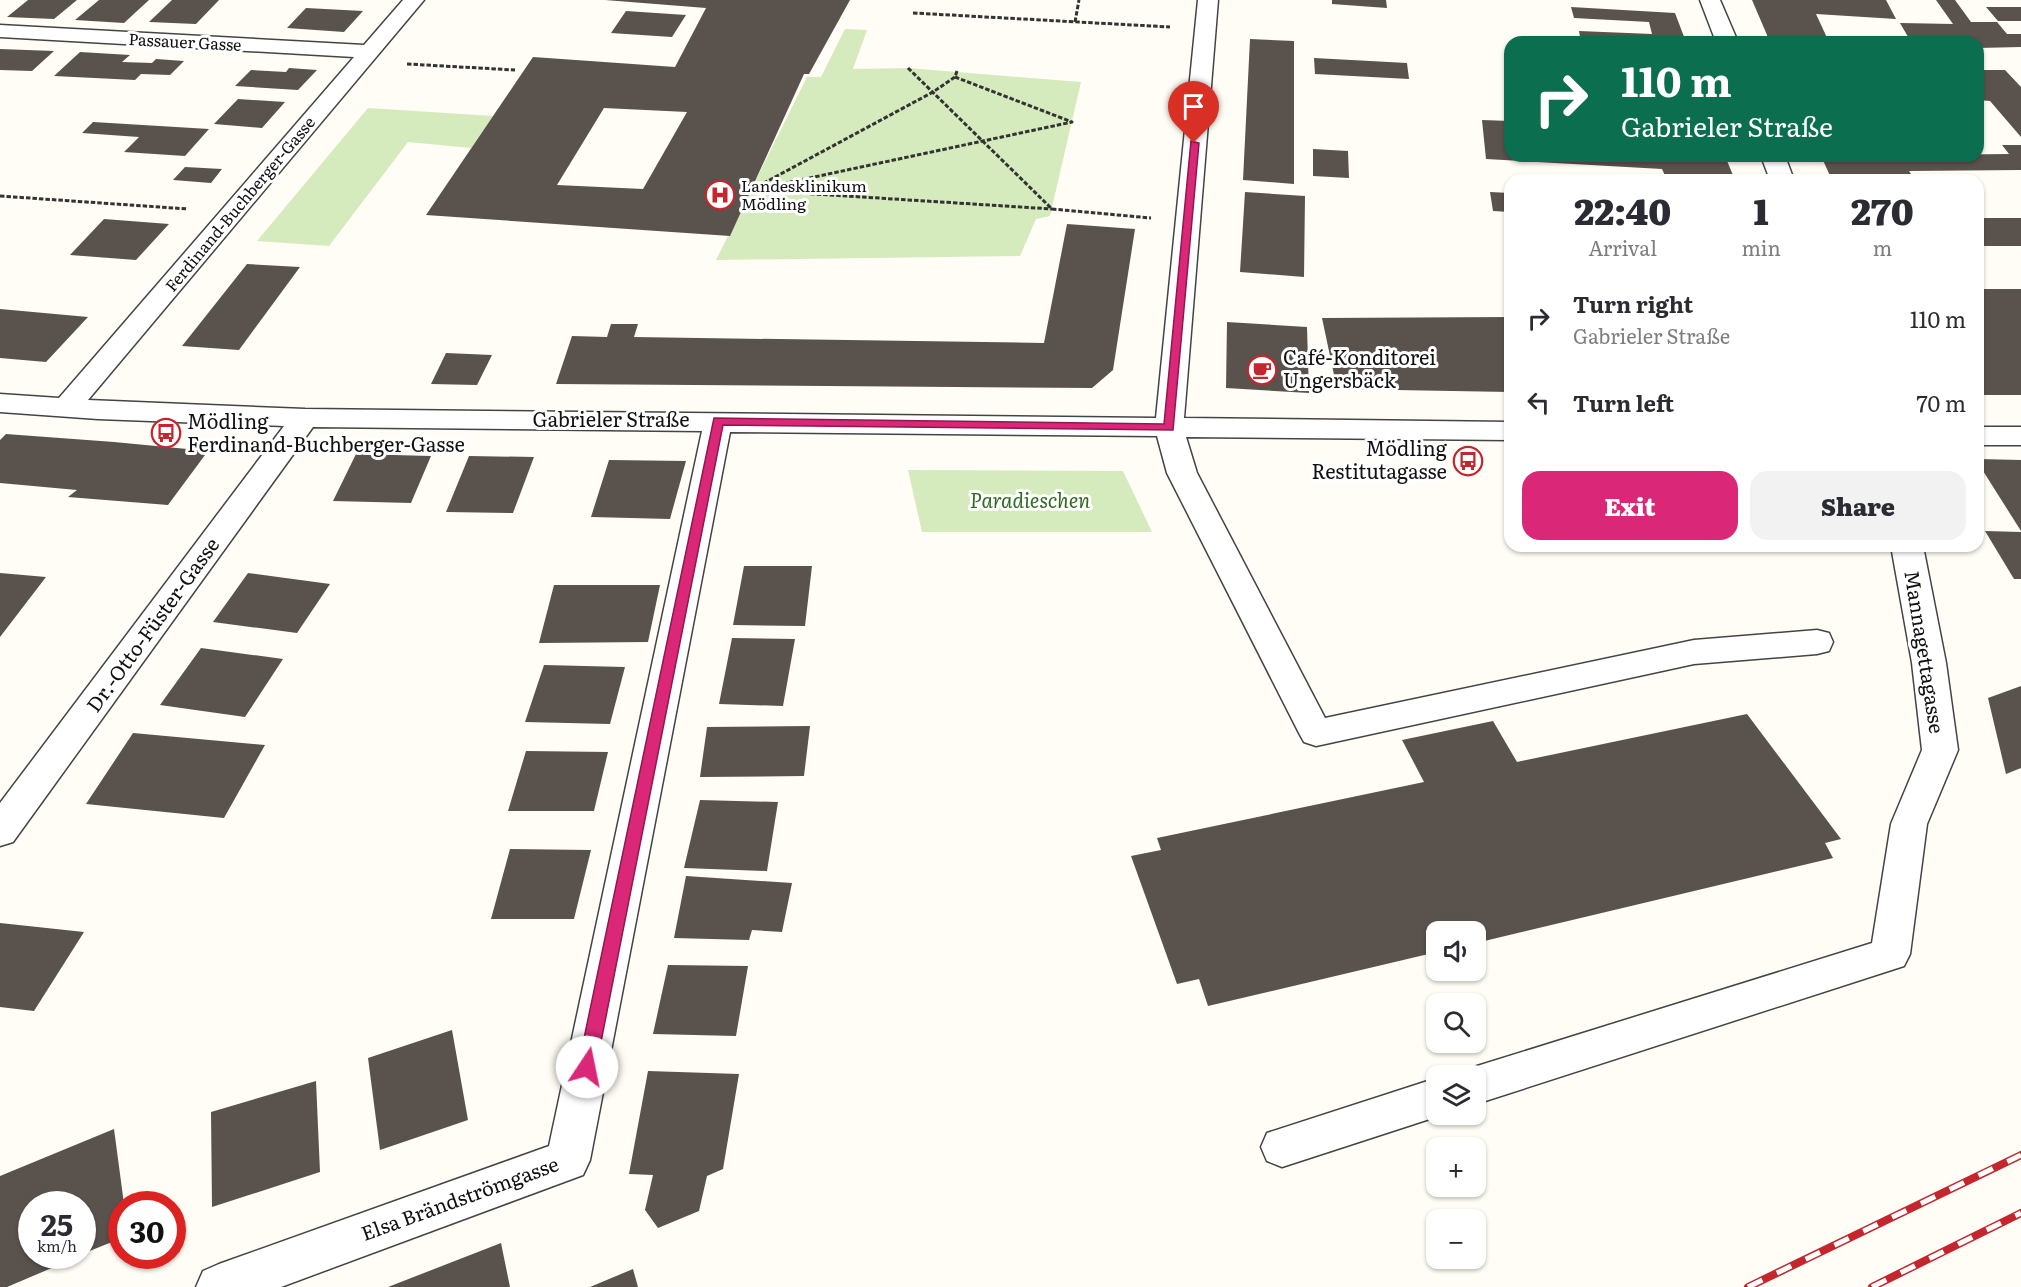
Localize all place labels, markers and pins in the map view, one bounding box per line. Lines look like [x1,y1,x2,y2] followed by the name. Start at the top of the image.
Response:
[1168,81,1219,143] pin
[741,173,867,215] place label: Landesklinikum Mödling
[704,179,736,211] hospital icon: Landesklinikum Mödling
[1283,341,1436,394] place label: Café-Konditorei Ungersbäck
[1246,354,1278,386] cafe icon: Café-Konditorei Ungersbäck
[187,405,465,458] place label: Mödling Ferdinand-Buchberger-Gasse
[150,417,182,449] bus stop icon: Mödling Ferdinand-Buchberger-Gasse
[1311,432,1448,485] place label: Mödling Restitutagasse
[1452,445,1484,477] bus stop icon: Mödling Restitutagasse

